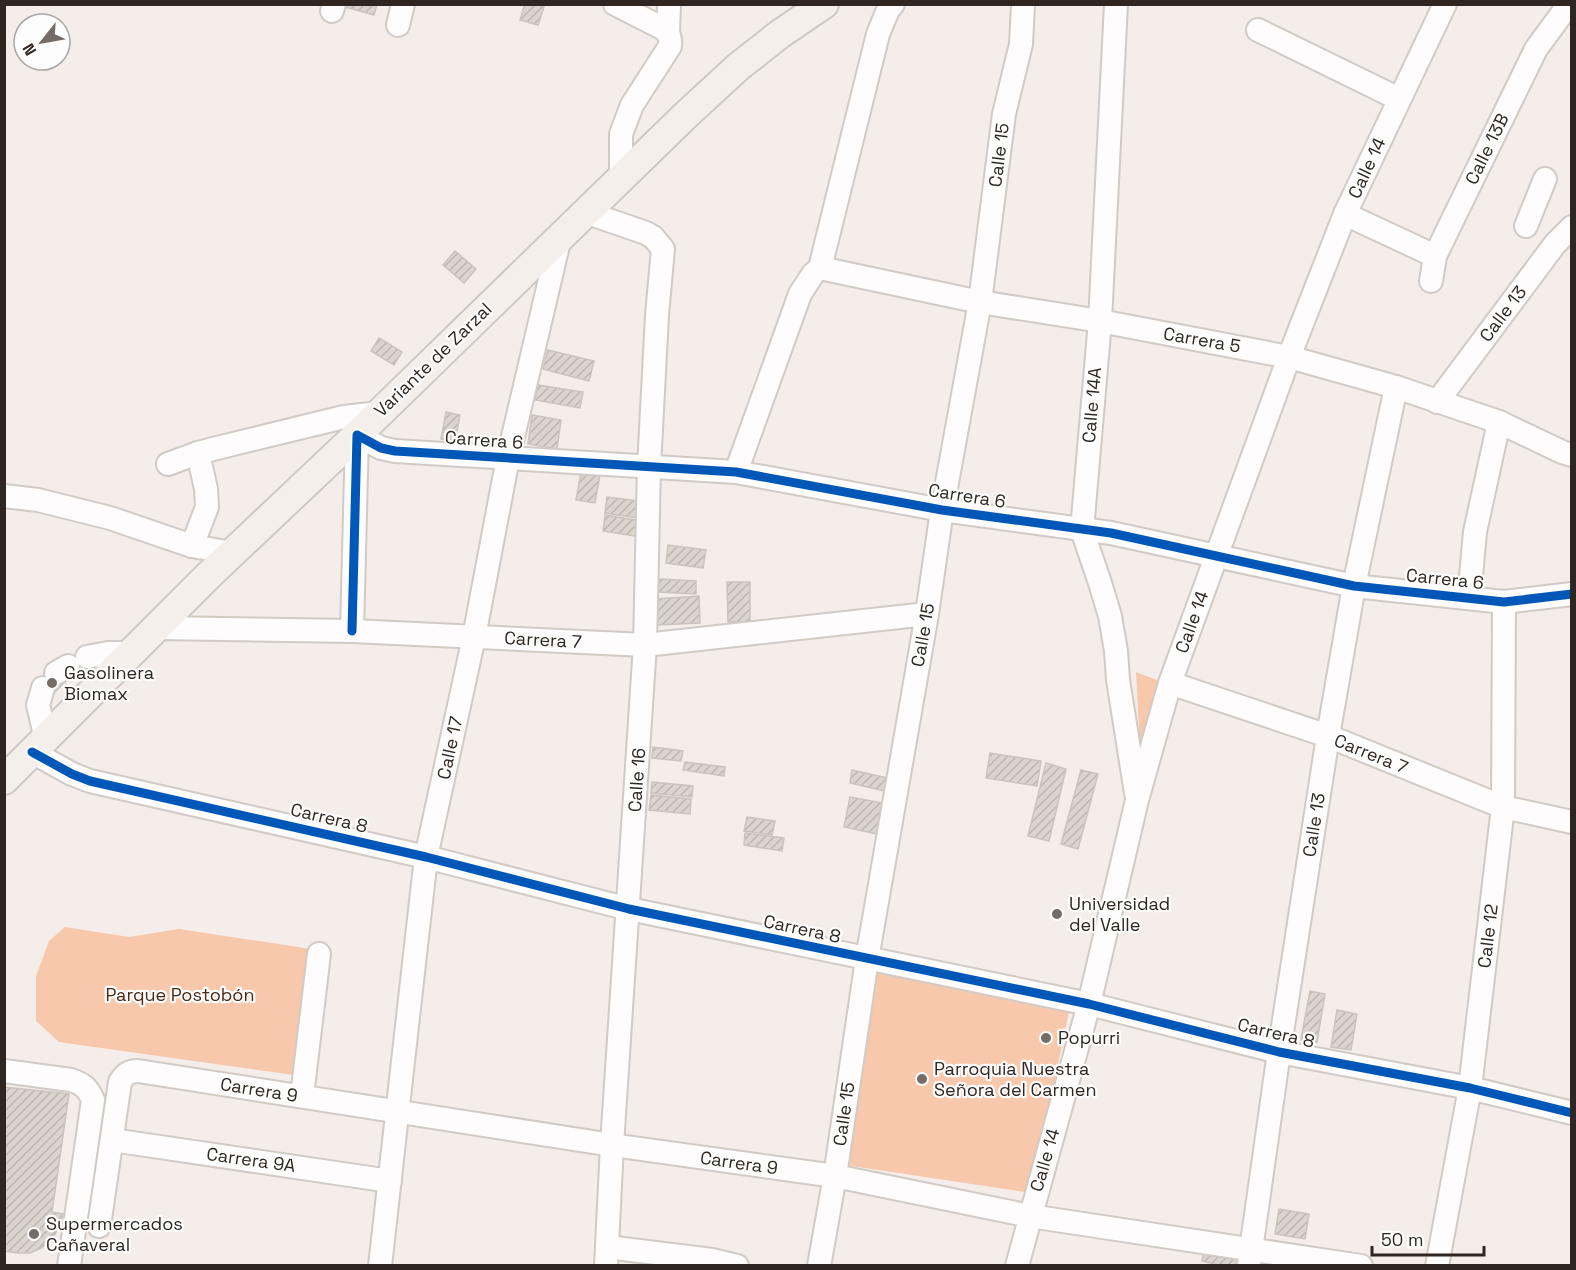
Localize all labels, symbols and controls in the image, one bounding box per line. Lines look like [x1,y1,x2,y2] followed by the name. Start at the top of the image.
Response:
[12,12,72,72] north arrow
[18,39,41,59] text: N
[1459,109,1514,188] street label: Calle 13B
[983,122,1014,188] street label: Calle 15
[1342,134,1391,202] street label: Calle 14
[1474,281,1531,346] street label: Calle 13
[369,298,496,422] street label: Variante de Zarzal
[1162,321,1243,358] street label: Carrera 5
[1077,366,1106,444] street label: Calle 14A
[444,425,524,454] street label: Carrera 6
[927,478,1008,513] street label: Carrera 6
[1405,563,1485,594] street label: Carrera 6
[1170,587,1213,656] street label: Calle 14
[906,601,939,669] street label: Calle 15
[504,626,582,653] street label: Carrera 7
[64,661,154,705] place label: Gasolinera Biomax
[45,676,59,690] marker: Gasolinera Biomax
[432,714,467,781] street label: Calle 17
[1331,728,1411,779] street label: Carrera 7
[623,747,650,813] street label: Calle 16
[1297,791,1330,859] street label: Calle 13
[288,797,370,838] street label: Carrera 8
[1069,892,1170,936] place label: Universidad del Valle
[1472,903,1503,969] street label: Calle 12
[1050,907,1064,921] marker: Universidad del Valle
[761,909,843,948] street label: Carrera 8
[105,983,255,1006] park label: Parque Postobón
[1235,1012,1317,1053] street label: Carrera 8
[1058,1026,1120,1049] place label: Popurri
[1039,1031,1053,1045] marker: Popurri
[934,1057,1096,1101] place label: Parroquia Nuestra Señora del Carmen
[219,1072,300,1107] street label: Carrera 9
[915,1072,929,1086] marker: Parroquia Nuestra Señora del Carmen
[828,1080,859,1147] street label: Calle 15
[1025,1126,1065,1194] street label: Calle 14
[205,1142,297,1177] street label: Carrera 9A
[699,1146,779,1179] street label: Carrera 9
[46,1212,183,1256] place label: Supermercados Cañaveral
[1372,1219,1484,1257] scale bar
[27,1227,41,1241] marker: Supermercados Cañaveral
[1381,1228,1423,1251] text: 50 m

